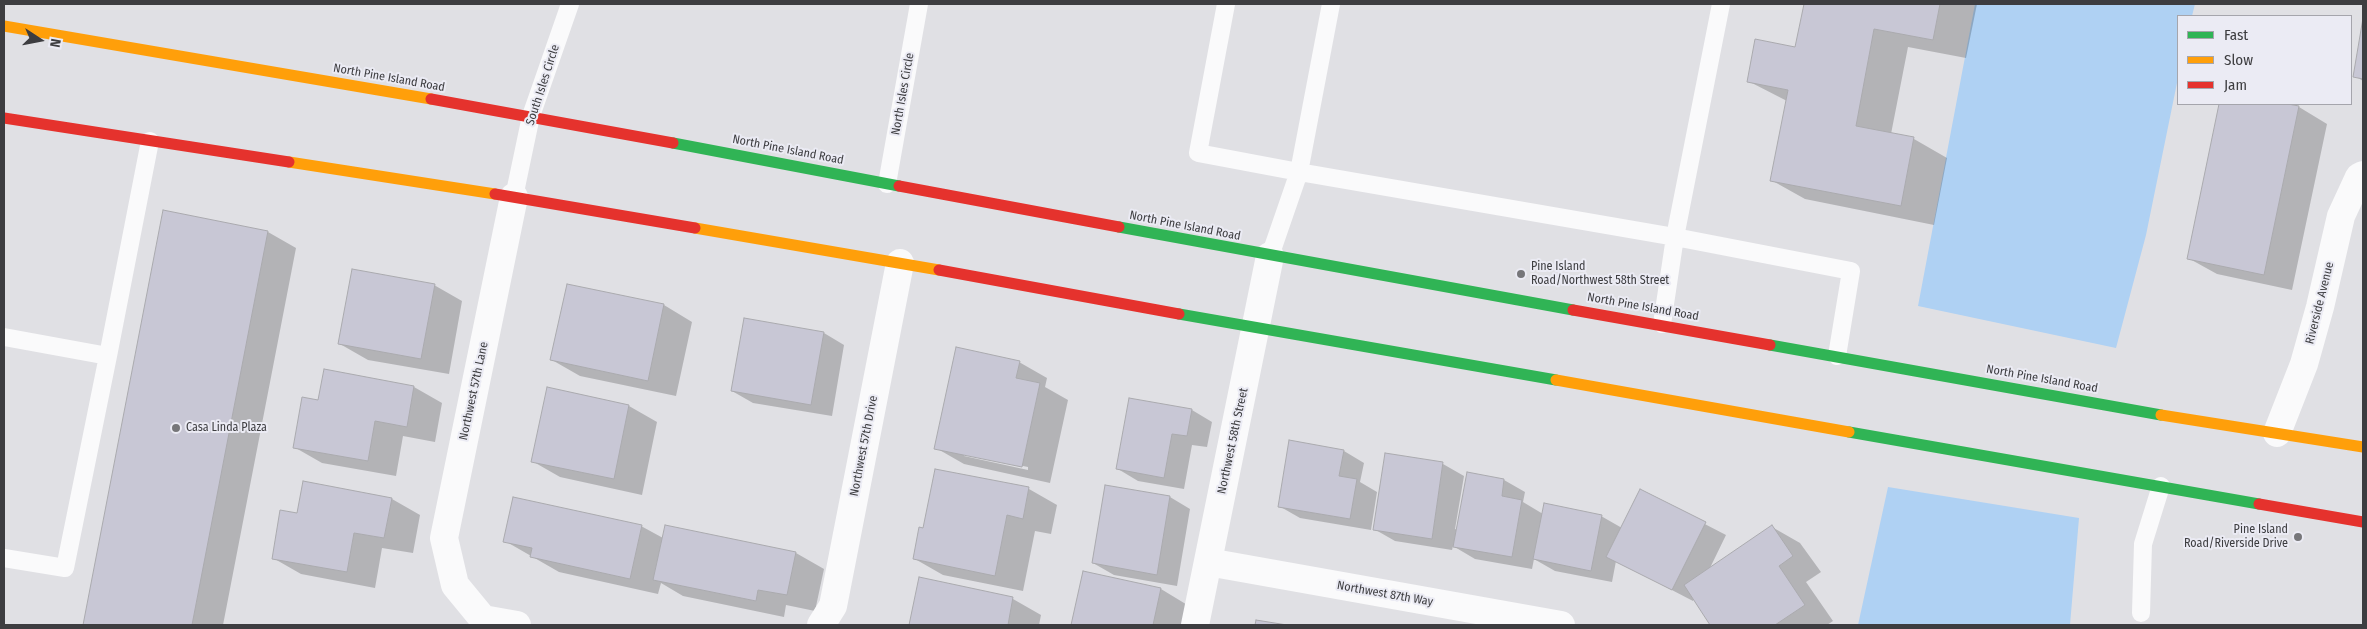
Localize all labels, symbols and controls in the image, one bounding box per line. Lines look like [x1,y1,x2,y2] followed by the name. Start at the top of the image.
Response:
[15,15,65,65] north arrow
[2177,15,2352,105] legend
[2224,26,2248,44] text: Fast
[46,37,64,49] text: N
[523,43,563,127] street label: South Isles Circle
[2224,51,2253,69] text: Slow
[889,52,917,136] street label: North Isles Circle
[332,61,446,95] street label: North Pine Island Road
[2224,76,2247,94] text: Jam
[731,132,845,168] street label: North Pine Island Road
[1128,208,1242,244] street label: North Pine Island Road
[1531,260,1669,288] place label: Pine Island Road/Northwest 58th Street
[2303,260,2337,346] street label: Riverside Avenue
[1515,268,1527,280] marker: Pine Island Road/Northwest 58th Street
[1586,290,1700,324] street label: North Pine Island Road
[457,340,491,442] street label: Northwest 57th Lane
[1985,362,2099,396] street label: North Pine Island Road
[1215,387,1251,495] street label: Northwest 58th Street
[847,394,881,498] street label: Northwest 57th Drive
[186,421,267,435] place label: Casa Linda Plaza
[170,422,182,434] marker: Casa Linda Plaza
[2184,523,2288,551] place label: Pine Island Road/Riverside Drive
[2292,531,2304,543] marker: Pine Island Road/Riverside Drive
[1336,578,1434,610] street label: Northwest 87th Way

